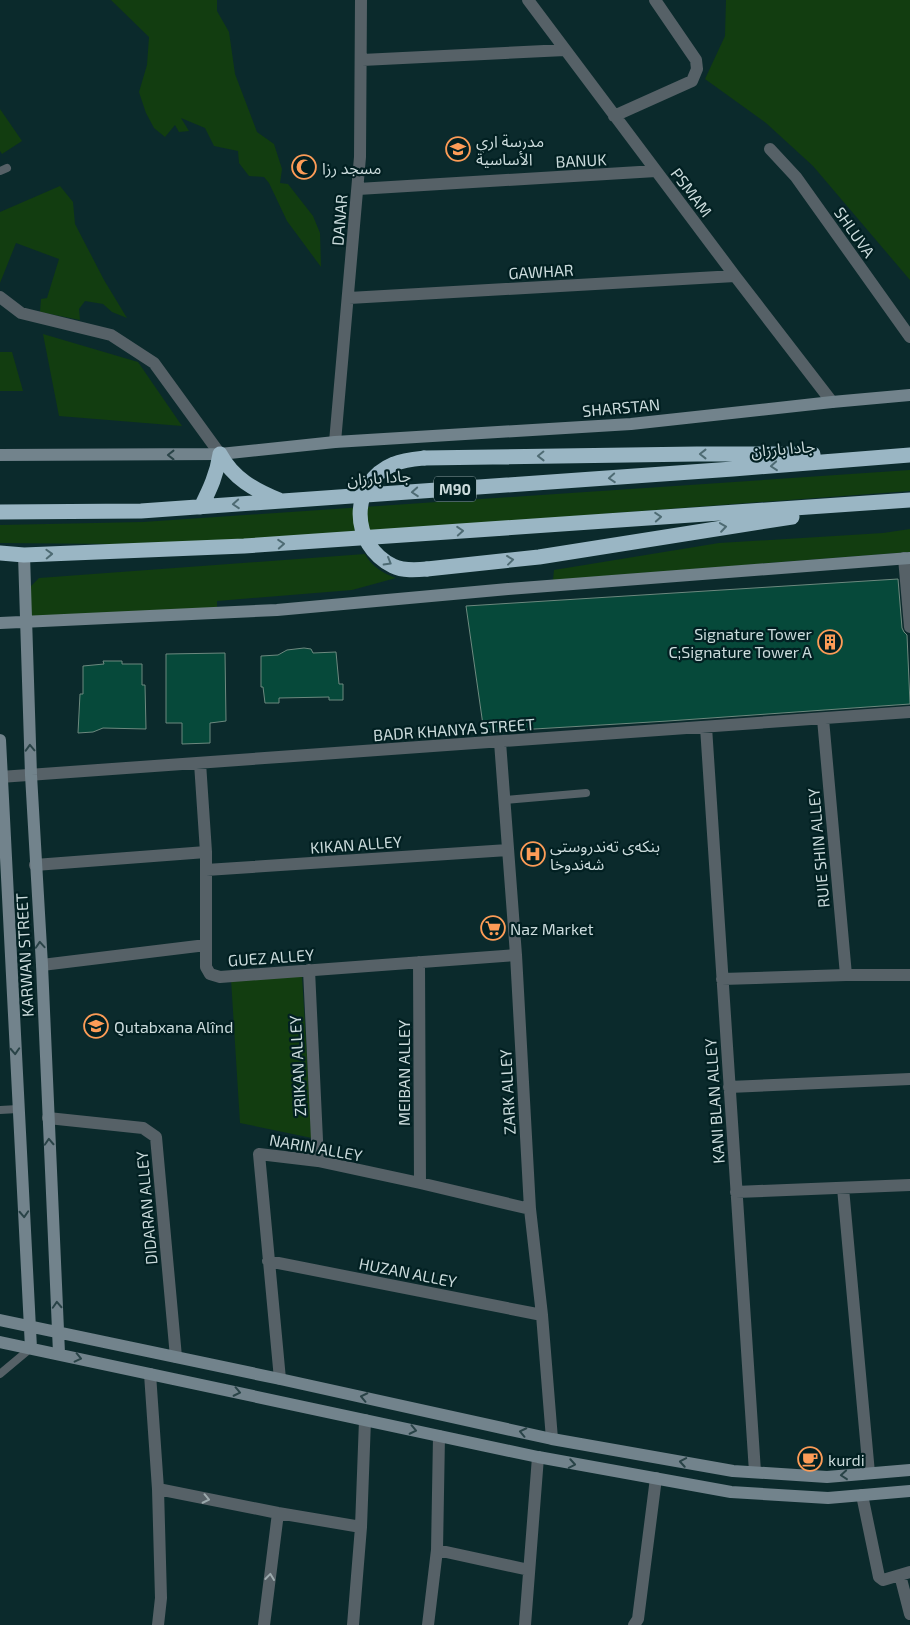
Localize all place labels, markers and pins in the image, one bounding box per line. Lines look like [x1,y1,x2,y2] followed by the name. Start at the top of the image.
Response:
[476,131,544,168] place label: مدرسة اري الأساسية
[445,136,471,162] school or university icon: مدرسة اري الأساسية
[291,154,317,180] mosque icon: مسجد رزا
[322,158,381,178] place label: مسجد رزا
[668,624,813,661] place label: Signature Tower C;Signature Tower A
[817,629,843,655] building icon: Signature Tower C;Signature Tower A
[550,836,660,874] place label: بنکەی تەندروستی شەندوخا
[520,841,546,867] hospital icon: بنکەی تەندروستی شەندوخا
[480,915,506,941] supermarket icon: Naz Market
[510,919,594,938] place label: Naz Market
[83,1013,109,1039] school or university icon: Qutabxana Alînd
[114,1017,233,1037] place label: Qutabxana Alînd
[797,1446,823,1472] cafe icon: kurdi
[828,1450,865,1469] place label: kurdi

